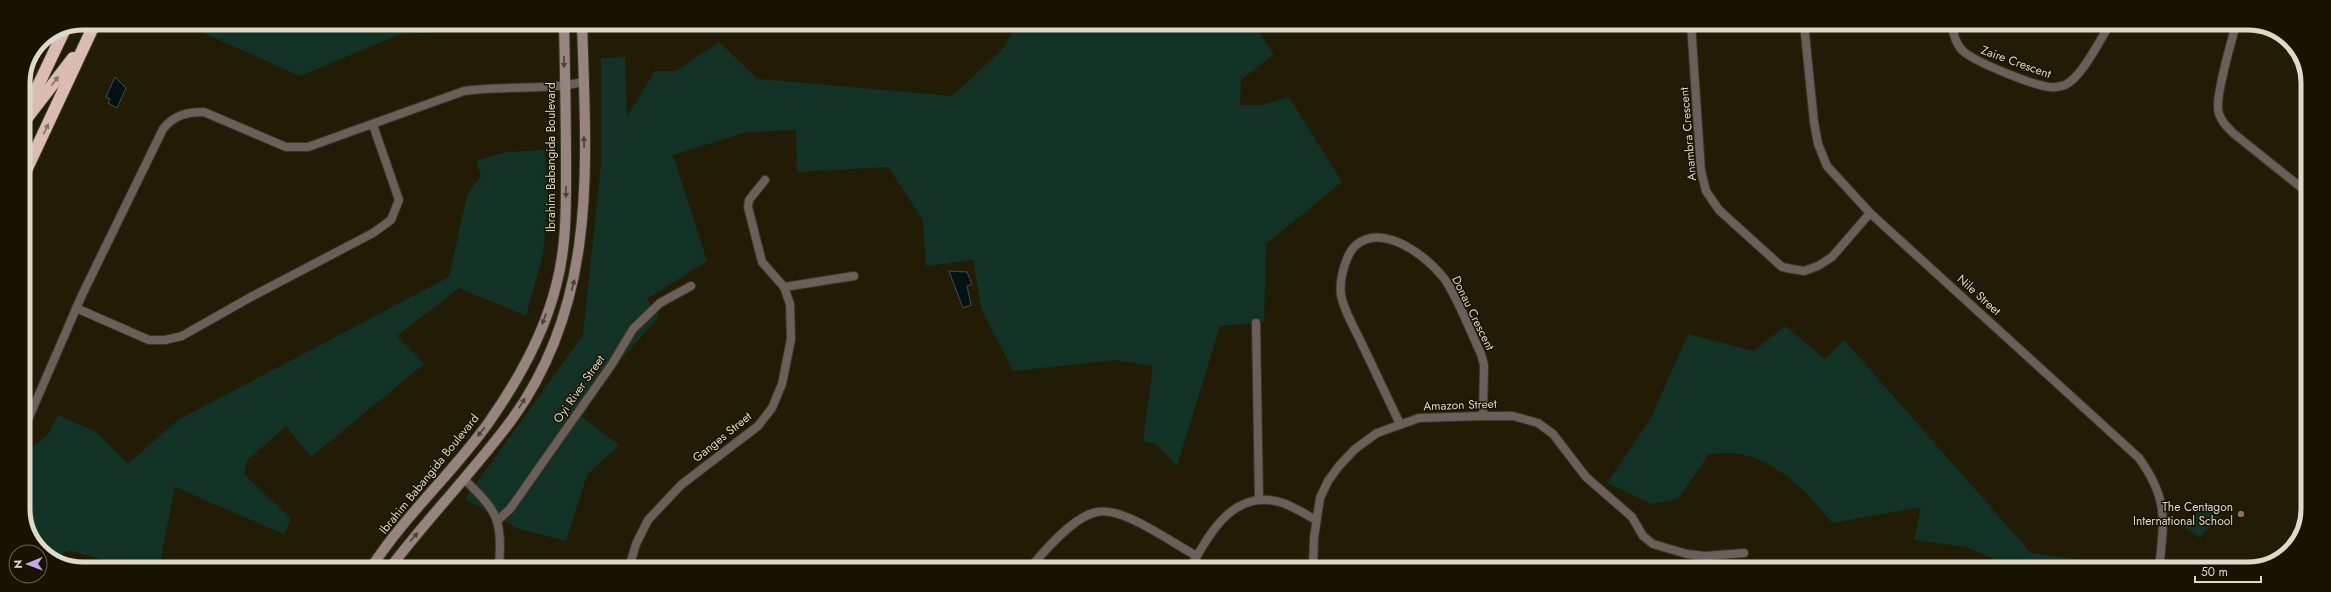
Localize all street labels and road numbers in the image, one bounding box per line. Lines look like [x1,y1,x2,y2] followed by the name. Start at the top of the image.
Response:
[1978,41,2054,83] street label: Zaire Crescent
[542,82,560,232] street label: Ibrahim Babangida Boulevard
[1675,86,1701,182] street label: Anambra Crescent
[1953,270,2005,320] street label: Nile Street
[1447,273,1499,353] street label: Donau Crescent
[549,351,609,427] street label: Oyi River Street
[1423,395,1497,415] street label: Amazon Street
[689,407,756,466] street label: Ganges Street
[375,410,483,538] street label: Ibrahim Babangida Boulevard

